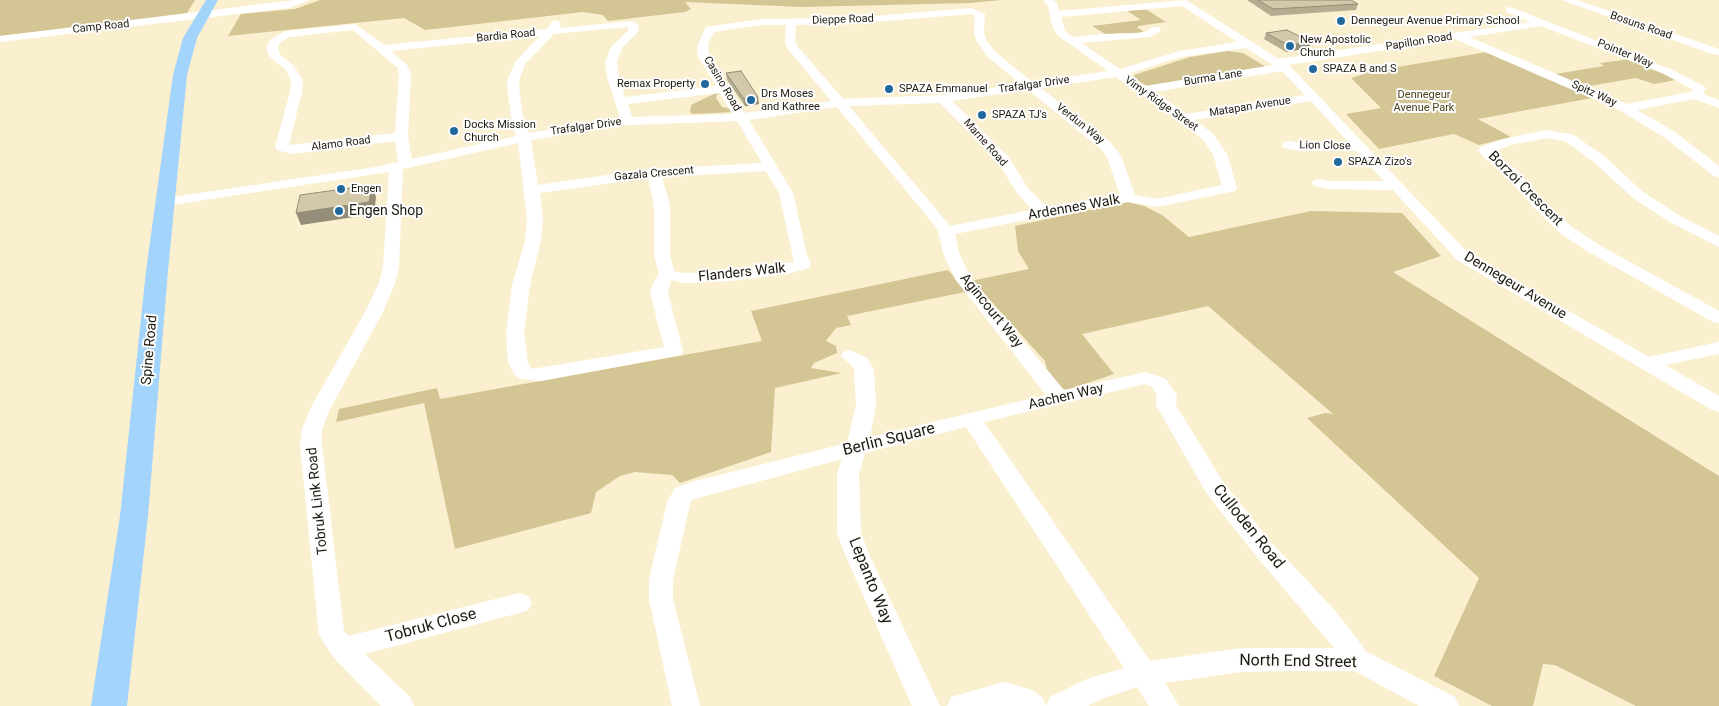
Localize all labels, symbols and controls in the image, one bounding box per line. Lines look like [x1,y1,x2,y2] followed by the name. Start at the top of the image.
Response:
[1608,9,1674,43] street label: Bosuns Road
[812,12,874,28] street label: Dieppe Road
[1351,14,1520,28] place label: Dennegeur Avenue Primary School
[1335,15,1347,27] marker: Dennegeur Avenue Primary School
[72,17,130,37] street label: Camp Road
[476,26,536,46] street label: Bardia Road
[1385,30,1453,54] street label: Papillon Road
[1300,33,1371,59] place label: New Apostolic Church
[1595,37,1655,71] street label: Pointer Way
[1284,40,1296,52] marker: New Apostolic Church
[700,54,744,114] street label: Casino Road
[1323,62,1397,76] place label: SPAZA B and S
[1307,63,1319,75] marker: SPAZA B and S
[1183,67,1243,89] street label: Burma Lane
[998,73,1070,97] street label: Trafalgar Drive
[1122,74,1200,134] street label: Vimy Ridge Street
[617,77,695,91] place label: Remax Property
[699,78,711,90] marker: Remax Property
[1569,78,1619,110] street label: Spitz Way
[899,82,988,96] place label: SPAZA Emmanuel
[883,83,895,95] marker: SPAZA Emmanuel
[761,87,820,113] place label: Drs Moses and Kathree
[1394,88,1454,114] park label: Dennegeur Avenue Park
[745,94,757,106] marker: Drs Moses and Kathree
[1208,94,1292,120] street label: Matapan Avenue
[1053,101,1107,147] street label: Verdun Way
[992,108,1047,122] place label: SPAZA TJ's
[976,109,988,121] marker: SPAZA TJ's
[550,115,622,139] street label: Trafalgar Drive
[960,117,1010,169] street label: Marne Road
[464,118,536,144] place label: Docks Mission Church
[448,125,460,137] marker: Docks Mission Church
[311,134,371,154] street label: Alamo Road
[1299,139,1351,153] street label: Lion Close
[1484,148,1566,230] street label: Borzoi Crescent
[1348,155,1412,169] place label: SPAZA Zizo's
[1332,156,1344,168] marker: SPAZA Zizo's
[614,164,694,184] street label: Gazala Crescent
[351,182,381,196] place label: Engen
[335,183,347,195] marker: Engen
[1027,192,1121,224] street label: Ardennes Walk
[349,203,423,219] place label: Engen Shop
[333,205,345,217] marker: Engen Shop
[1461,249,1569,323] street label: Dennegeur Avenue
[698,260,786,286] street label: Flanders Walk
[956,270,1026,352] street label: Agincourt Way
[139,314,161,386] street label: Spine Road
[1027,380,1105,414] street label: Aachen Way
[841,419,937,461] street label: Berlin Square
[304,446,332,556] street label: Tobruk Link Road
[1208,481,1288,573] street label: Culloden Road
[844,535,896,627] street label: Lepanto Way
[383,605,479,647] street label: Tobruk Close
[1239,651,1357,673] street label: North End Street

